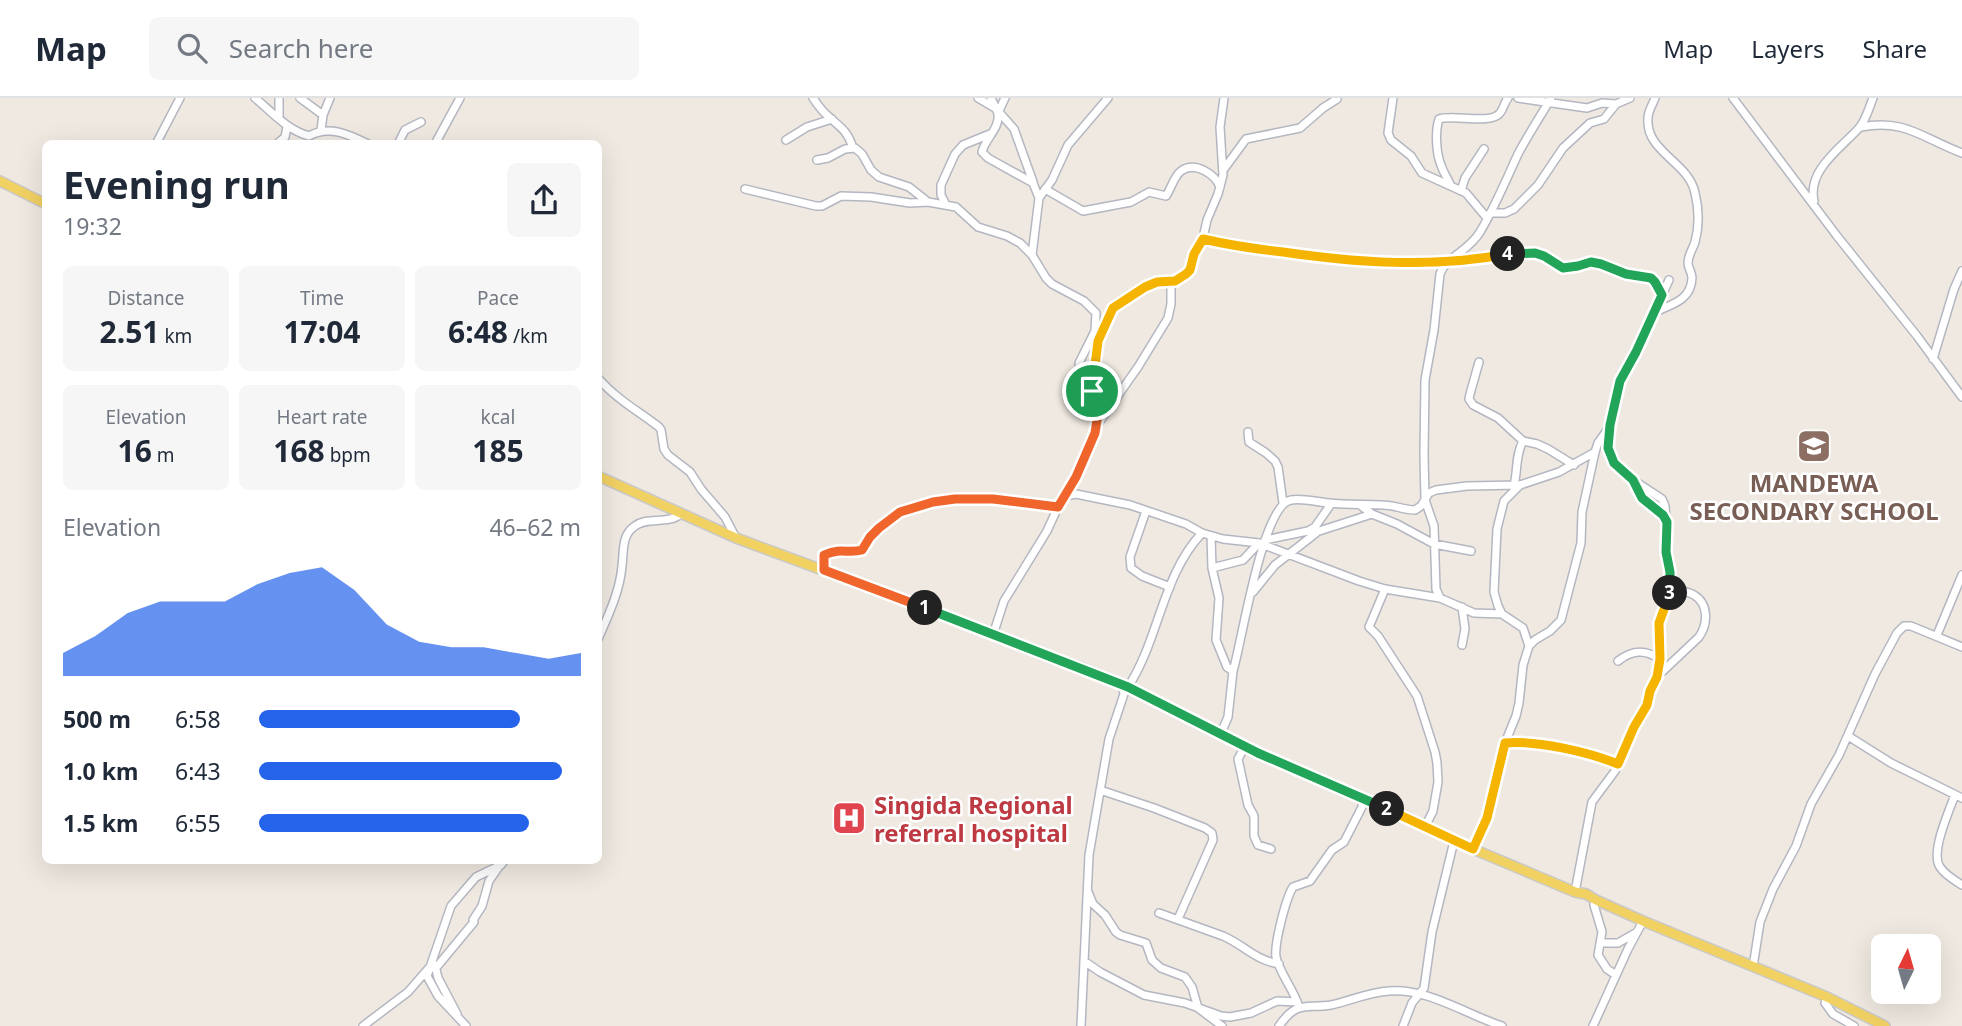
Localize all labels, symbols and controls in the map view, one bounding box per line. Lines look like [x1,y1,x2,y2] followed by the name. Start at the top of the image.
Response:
[149,17,639,80] search box
[35,26,107,71] text: Map
[173,29,211,67] icon: search
[229,30,373,66] text: Search here
[1663,32,1713,65] text: Map
[1751,32,1825,65] text: Layers
[1863,32,1927,65] text: Share
[63,158,290,210] text: Evening run
[507,163,581,237] button: share
[63,210,122,242] text: 19:32
[1490,236,1526,272] pin: 4
[1502,240,1513,266] text: 4
[108,285,184,311] text: Distance
[300,285,344,311] text: Time
[477,285,519,311] text: Pace
[100,311,160,352] text: 2.51
[283,311,361,352] text: 17:04
[448,311,508,352] text: 6:48
[160,323,192,349] text: km
[508,323,548,349] text: /km
[1062,361,1122,421] pin
[1073,372,1111,410] icon: arrive
[105,404,187,430] text: Elevation
[277,404,367,430] text: Heart rate
[481,404,515,430] text: kcal
[1795,427,1833,465] school or university icon: MANDEWA SECONDARY SCHOOL
[117,430,152,471] text: 16
[273,430,325,471] text: 168
[472,430,524,471] text: 185
[152,442,175,468] text: m
[325,442,371,468] text: bpm
[1689,466,1939,527] place label: MANDEWA SECONDARY SCHOOL
[63,511,161,543] text: Elevation
[489,511,581,543] text: 46–62 m
[1652,575,1688,610] pin: 3
[1664,579,1675,605] text: 3
[908,590,942,626] pin: 1
[919,594,930,620] text: 1
[63,703,131,735] text: 500 m
[175,703,221,735] text: 6:58
[63,755,138,787] text: 1.0 km
[175,755,221,787] text: 6:43
[874,788,1073,849] place label: Singida Regional referral hospital
[1370,792,1404,826] pin: 2
[1381,795,1392,821] text: 2
[830,799,868,837] hospital icon: Singida Regional referral hospital
[63,807,138,839] text: 1.5 km
[175,807,221,839] text: 6:55
[1871,934,1941,1004] north arrow
[1871,934,1941,1004] map controls

